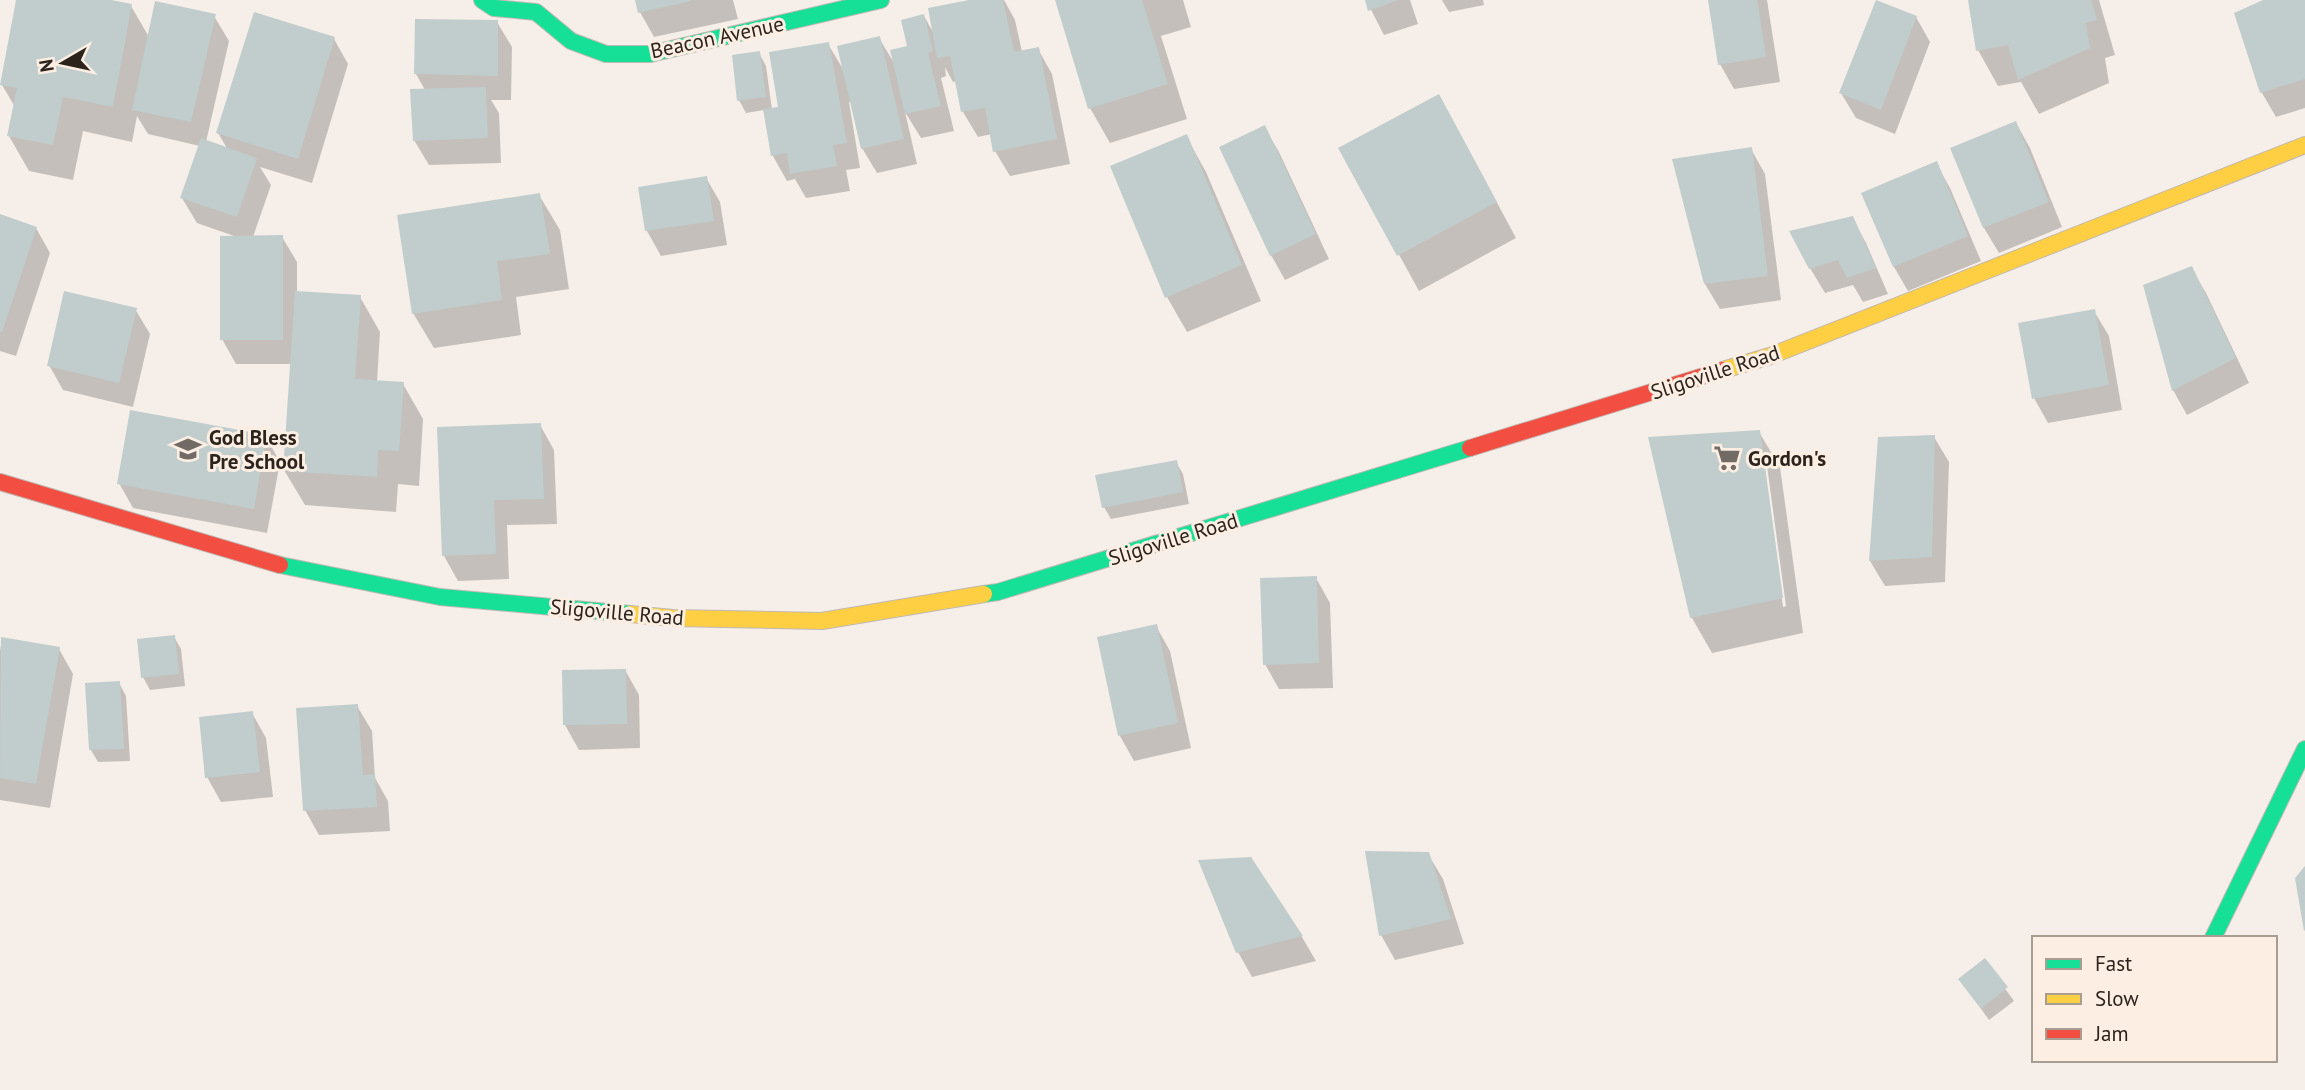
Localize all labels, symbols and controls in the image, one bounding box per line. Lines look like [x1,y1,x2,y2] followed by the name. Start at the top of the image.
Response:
[648,10,786,64] street label: Beacon Avenue
[28,28,98,98] north arrow
[33,58,59,74] text: N
[1647,338,1783,406] street label: Sligoville Road
[209,424,305,475] place label: God Bless Pre School
[173,434,203,464] school or university icon: God Bless Pre School
[1712,443,1742,473] supermarket icon: Gordon's
[1748,445,1826,472] place label: Gordon's
[1105,507,1241,571] street label: Sligoville Road
[549,593,685,631] street label: Sligoville Road
[2032,936,2277,1062] legend
[2095,950,2132,977] text: Fast
[2095,985,2139,1012] text: Slow
[2094,1020,2129,1047] text: Jam

